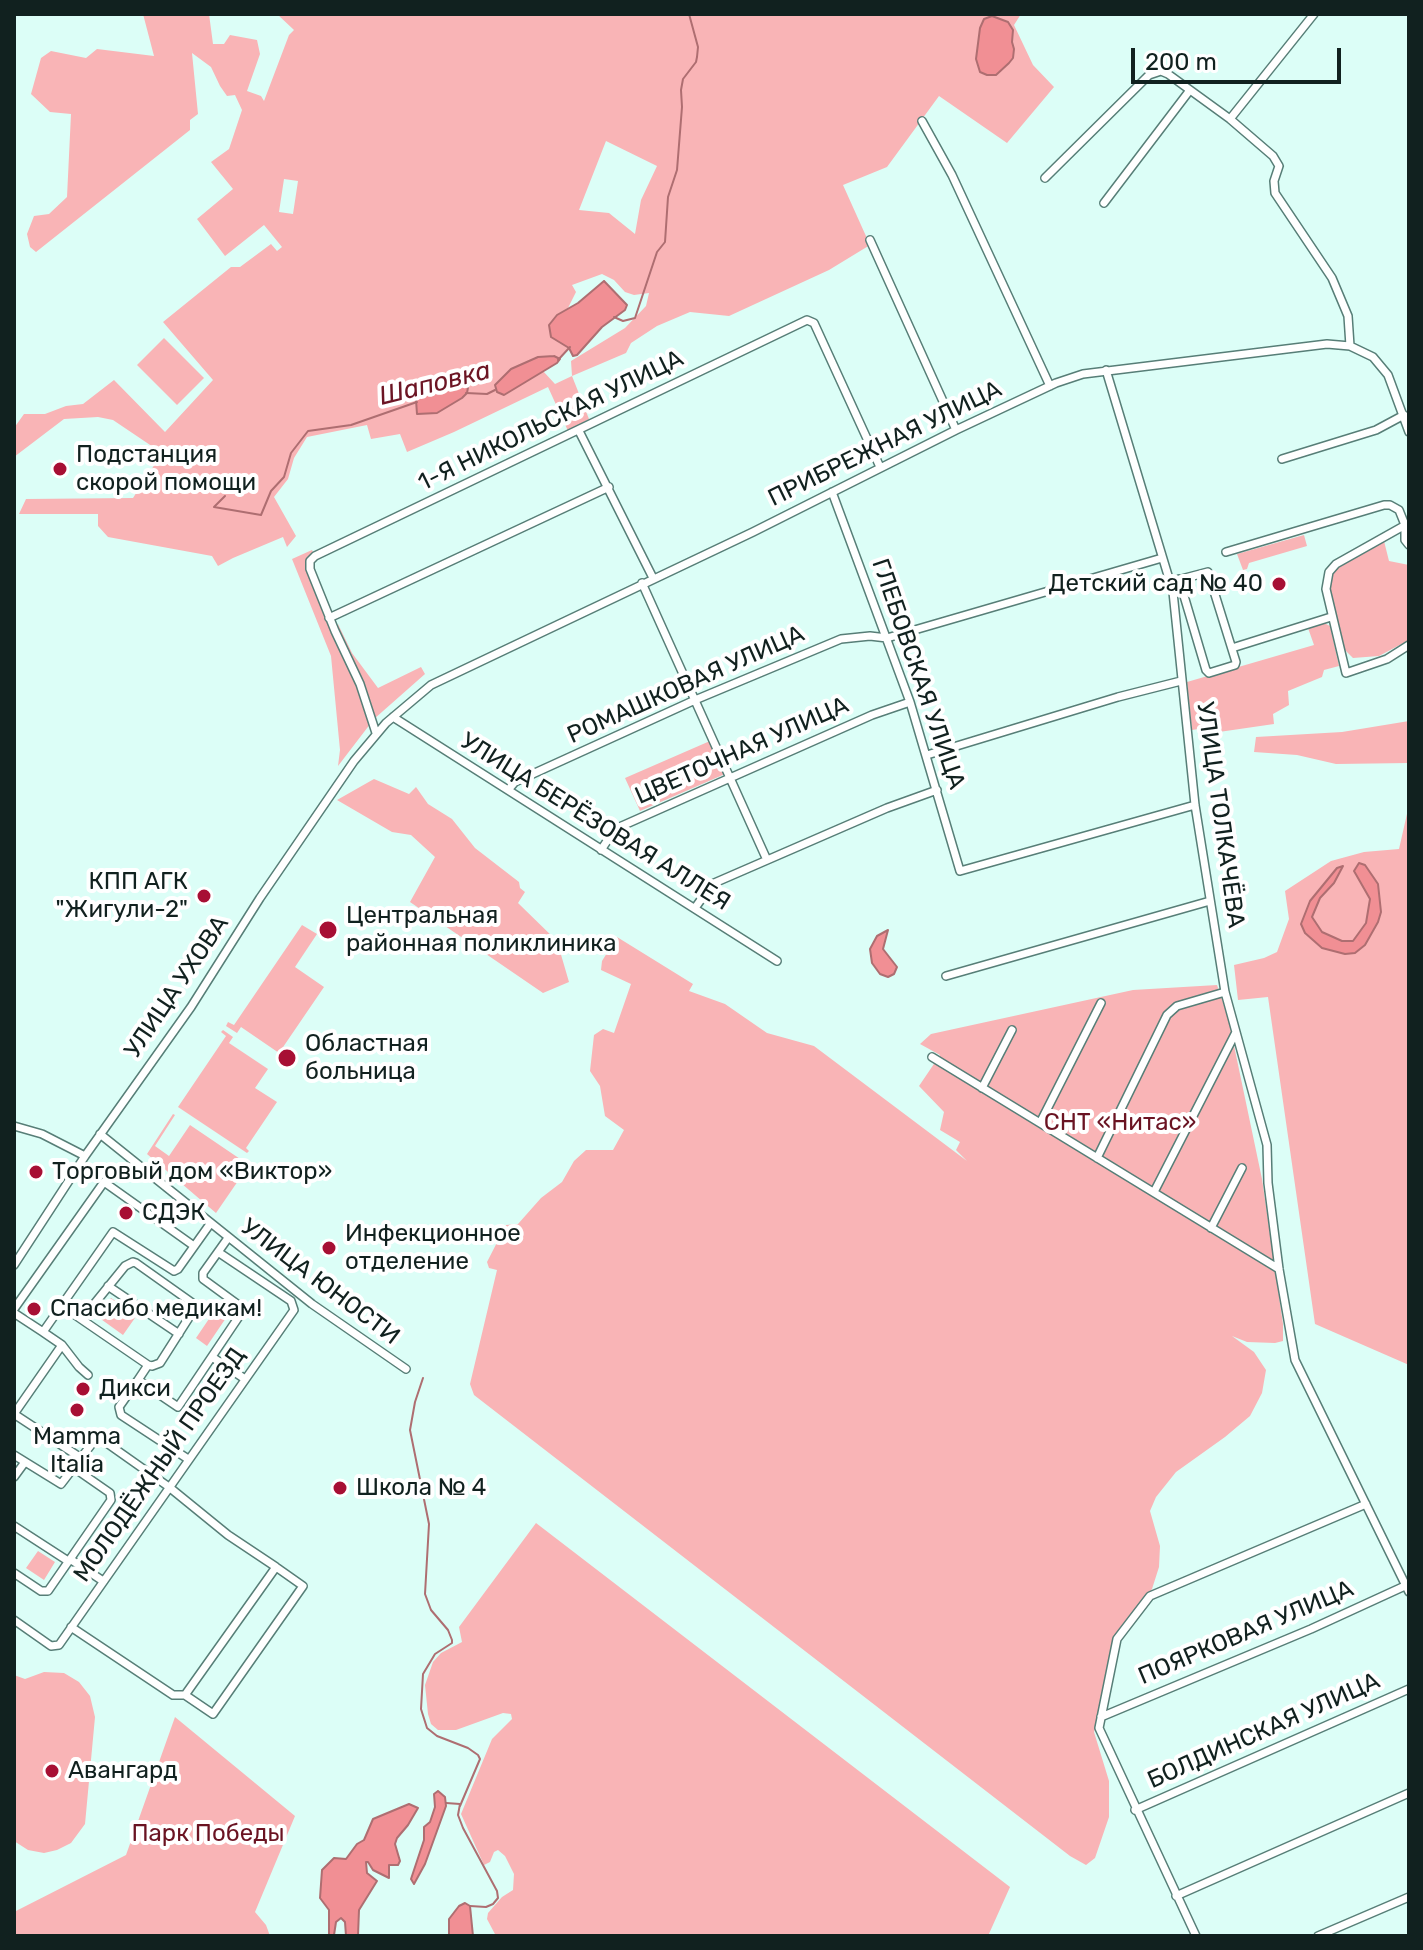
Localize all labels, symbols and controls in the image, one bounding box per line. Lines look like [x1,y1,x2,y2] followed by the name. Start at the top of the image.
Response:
[1135,32,1345,82] scale bar
[1145,48,1217,76] text: 200 m
[414,344,688,498] street label: 1-Я НИКОЛЬСКАЯ УЛИЦА
[376,355,494,413] water label: Шаповка
[764,375,1006,513] street label: ПРИБРЕЖНАЯ УЛИЦА
[76,441,256,497] place label: Подстанция скорой помощи
[51,460,69,478] marker: Подстанция скорой помощи
[865,555,971,793] street label: ГЛЕБОВСКАЯ УЛИЦА
[1048,570,1263,598] place label: Детский сад № 40
[1270,575,1288,593] marker: Детский сад № 40
[563,620,809,750] street label: РОМАШКОВАЯ УЛИЦА
[631,691,853,811] street label: ЦВЕТОЧНАЯ УЛИЦА
[1190,700,1250,930] street label: УЛИЦА ТОЛКАЧЁВА
[455,727,735,917] street label: УЛИЦА БЕРЁЗОВАЯ АЛЛЕЯ
[56,868,188,924] place label: КПП АГК "Жигули-2"
[195,887,213,905] marker: КПП АГК "Жигули-2"
[346,902,616,958] place label: Центральная районная поликлиника
[119,910,235,1064] street label: УЛИЦА УХОВА
[317,919,339,941] marker: Центральная районная поликлиника
[305,1030,429,1086] place label: Областная больница
[276,1047,298,1069] marker: Областная больница
[1044,1109,1196,1137] park label: СНТ «Нитас»
[52,1158,332,1186] place label: Торговый дом «Виктор»
[27,1163,45,1181] marker: Торговый дом «Виктор»
[142,1199,206,1227] place label: СДЭК
[117,1204,135,1222] marker: СДЭК
[235,1213,405,1351] street label: УЛИЦА ЮНОСТИ
[345,1220,521,1276] place label: Инфекционное отделение
[320,1239,338,1257] marker: Инфекционное отделение
[50,1295,262,1323] place label: Спасибо медикам!
[25,1300,43,1318] marker: Спасибо медикам!
[68,1342,252,1588] street label: МОЛОДЁЖНЫЙ ПРОЕЗД
[99,1375,171,1403] place label: Дикси
[74,1380,92,1398] marker: Дикси
[68,1401,86,1419] marker: Mamma Italia
[33,1423,121,1479] place label: Mamma Italia
[356,1474,486,1502] place label: Школа № 4
[331,1479,349,1497] marker: Школа № 4
[1134,1575,1358,1691] street label: ПОЯРКОВАЯ УЛИЦА
[1143,1667,1385,1795] street label: БОЛДИНСКАЯ УЛИЦА
[68,1757,178,1785] place label: Авангард
[43,1762,61,1780] marker: Авангард
[131,1820,285,1848] park label: Парк Победы

